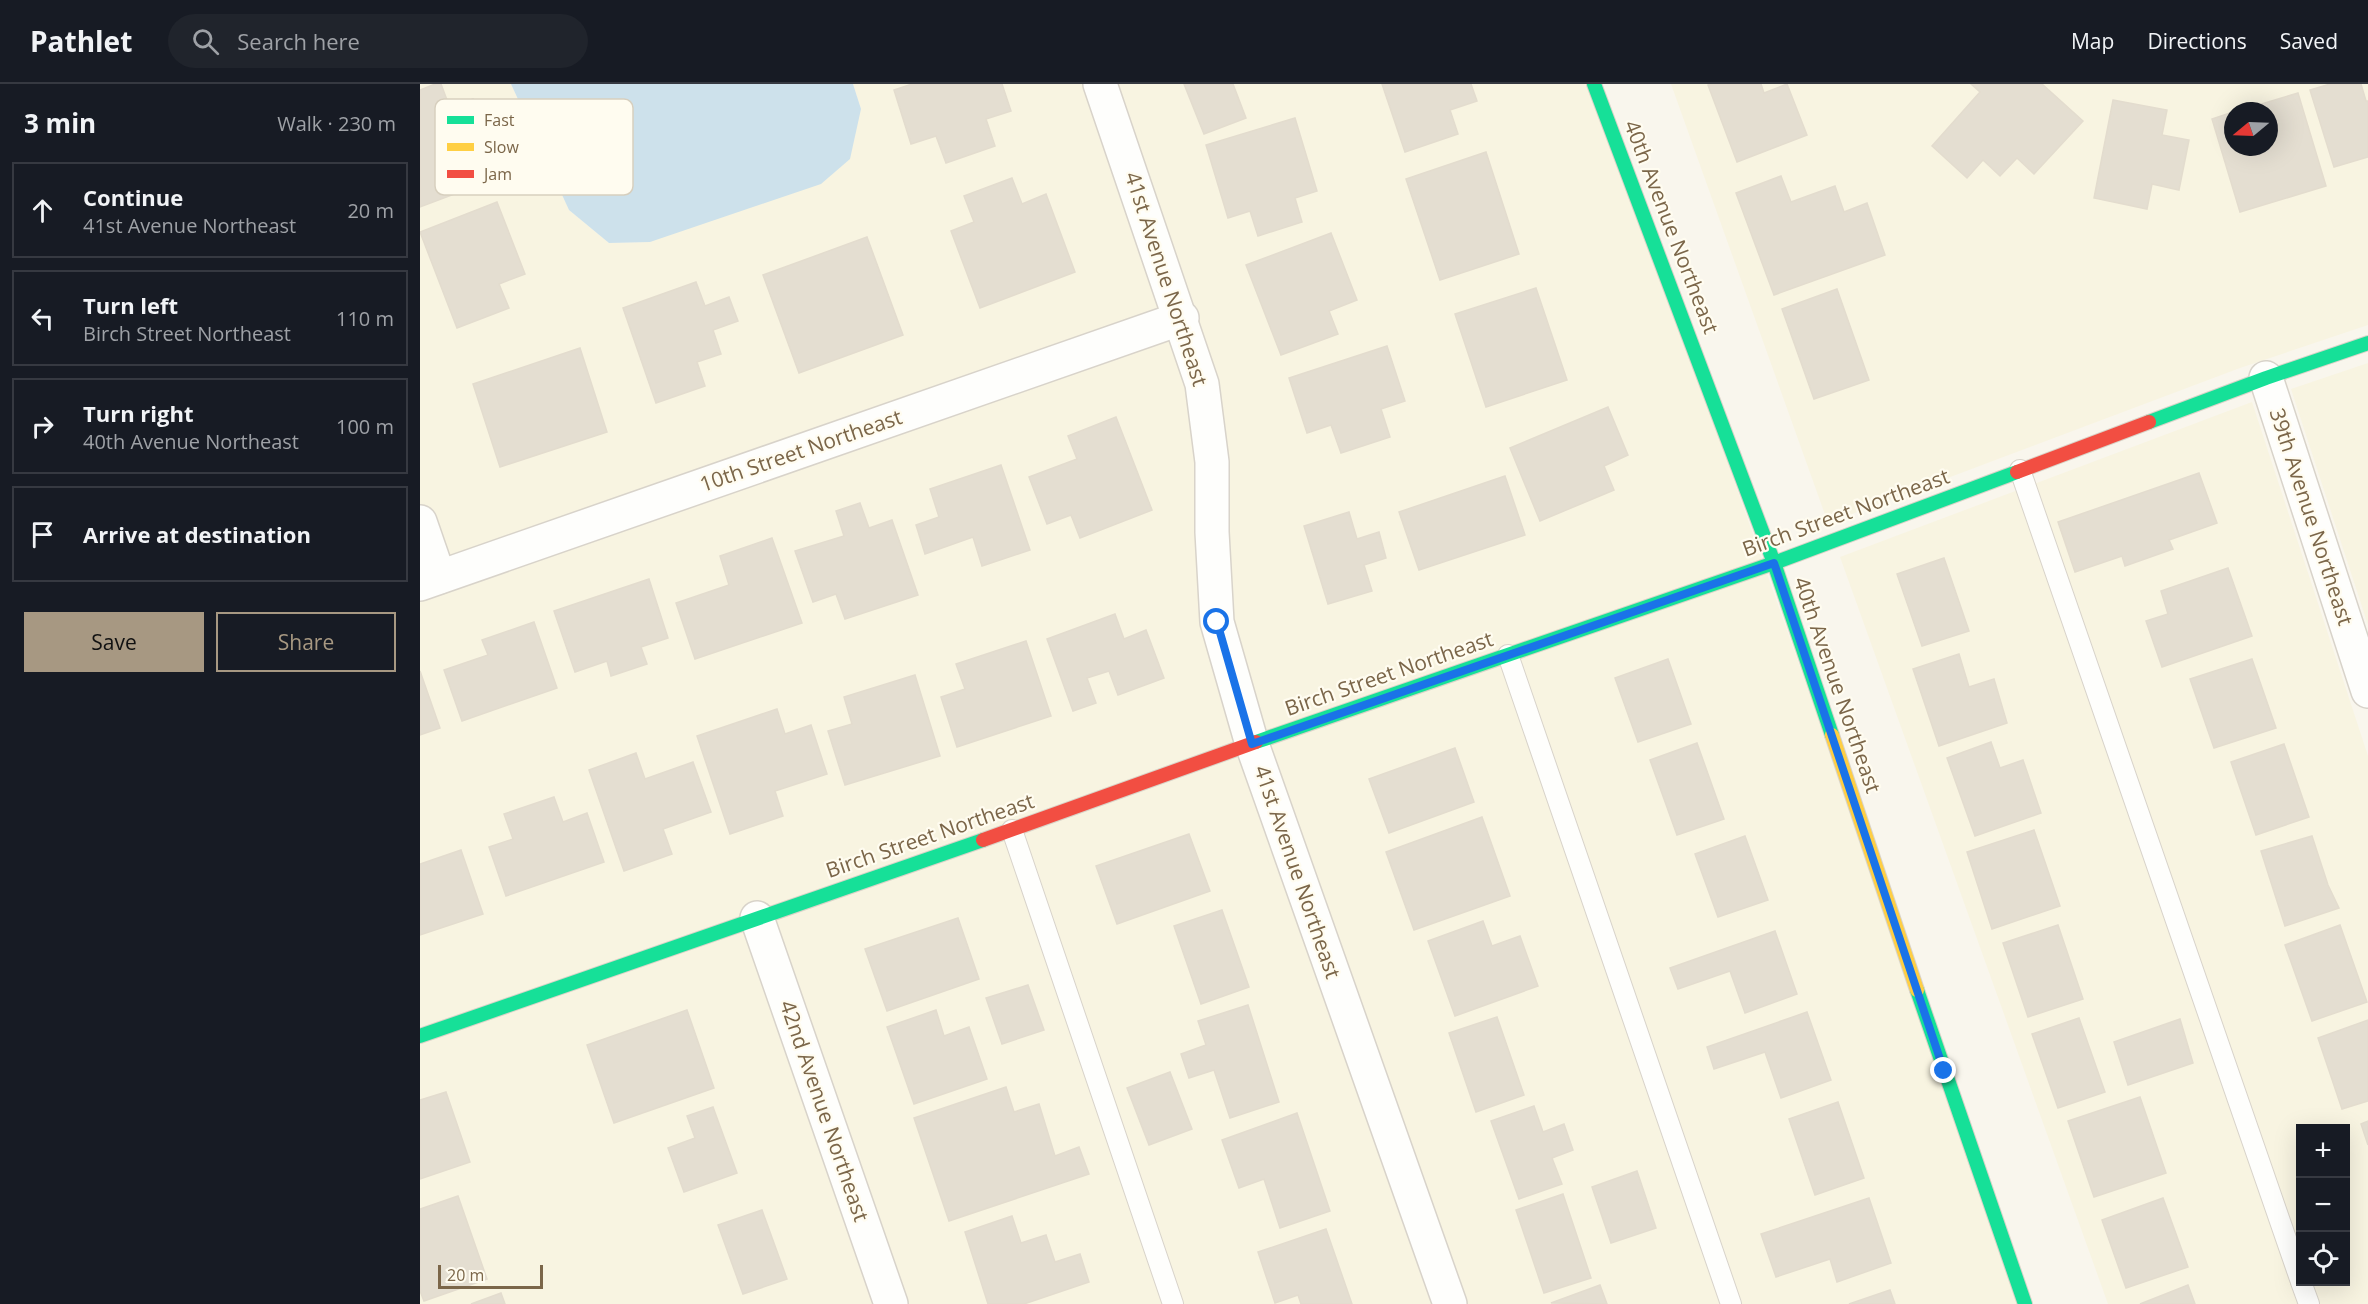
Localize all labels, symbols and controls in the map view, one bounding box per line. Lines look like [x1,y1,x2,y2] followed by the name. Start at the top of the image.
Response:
[168,14,588,68] search box
[30,22,132,60] text: Pathlet
[189,25,222,58] icon: search
[237,26,360,56] text: Search here
[2071,27,2114,55] text: Map
[2147,27,2247,55] text: Directions
[2280,27,2338,55] text: Saved
[435,99,633,195] legend
[2224,102,2278,156] north arrow
[24,105,96,141] text: 3 min
[484,109,515,131] text: Fast
[277,110,396,137] text: Walk · 230 m
[1618,116,1726,338] street label: 40th Avenue Northeast
[484,136,519,158] text: Slow
[482,163,512,185] text: Jam
[1119,168,1215,389] street label: 41st Avenue Northeast
[83,182,183,212] text: Continue
[26,194,59,227] icon: ahead
[347,197,394,224] text: 20 m
[83,212,296,239] text: 41st Avenue Northeast
[83,290,178,320] text: Turn left
[26,302,59,335] icon: left
[336,305,394,332] text: 110 m
[83,320,291,347] text: Birch Street Northeast
[83,398,194,428] text: Turn right
[696,402,906,498] street label: 10th Street Northeast
[2264,405,2360,629] street label: 39th Avenue Northeast
[26,410,59,443] icon: right
[336,413,394,440] text: 100 m
[83,428,299,455] text: 40th Avenue Northeast
[1738,462,1953,563] street label: Birch Street Northeast
[26,518,59,551] icon: arrive
[83,519,311,549] text: Arrive at destination
[1788,573,1888,796] street label: 40th Avenue Northeast
[1203,608,1229,634] route start
[24,612,204,672] button: Save
[216,612,396,672] button: Share
[1281,624,1496,722] street label: Birch Street Northeast
[1248,761,1348,982] street label: 41st Avenue Northeast
[822,786,1037,884] street label: Birch Street Northeast
[774,996,876,1225] street label: 42nd Avenue Northeast
[1930,1057,1956,1083] route end
[2296,1124,2350,1286] map controls
[2296,1124,2350,1178] button: +
[2296,1178,2350,1232] button: −
[2296,1232,2350,1286] button: locate
[438,1262,543,1290] scale bar
[447,1264,484,1286] text: 20 m

